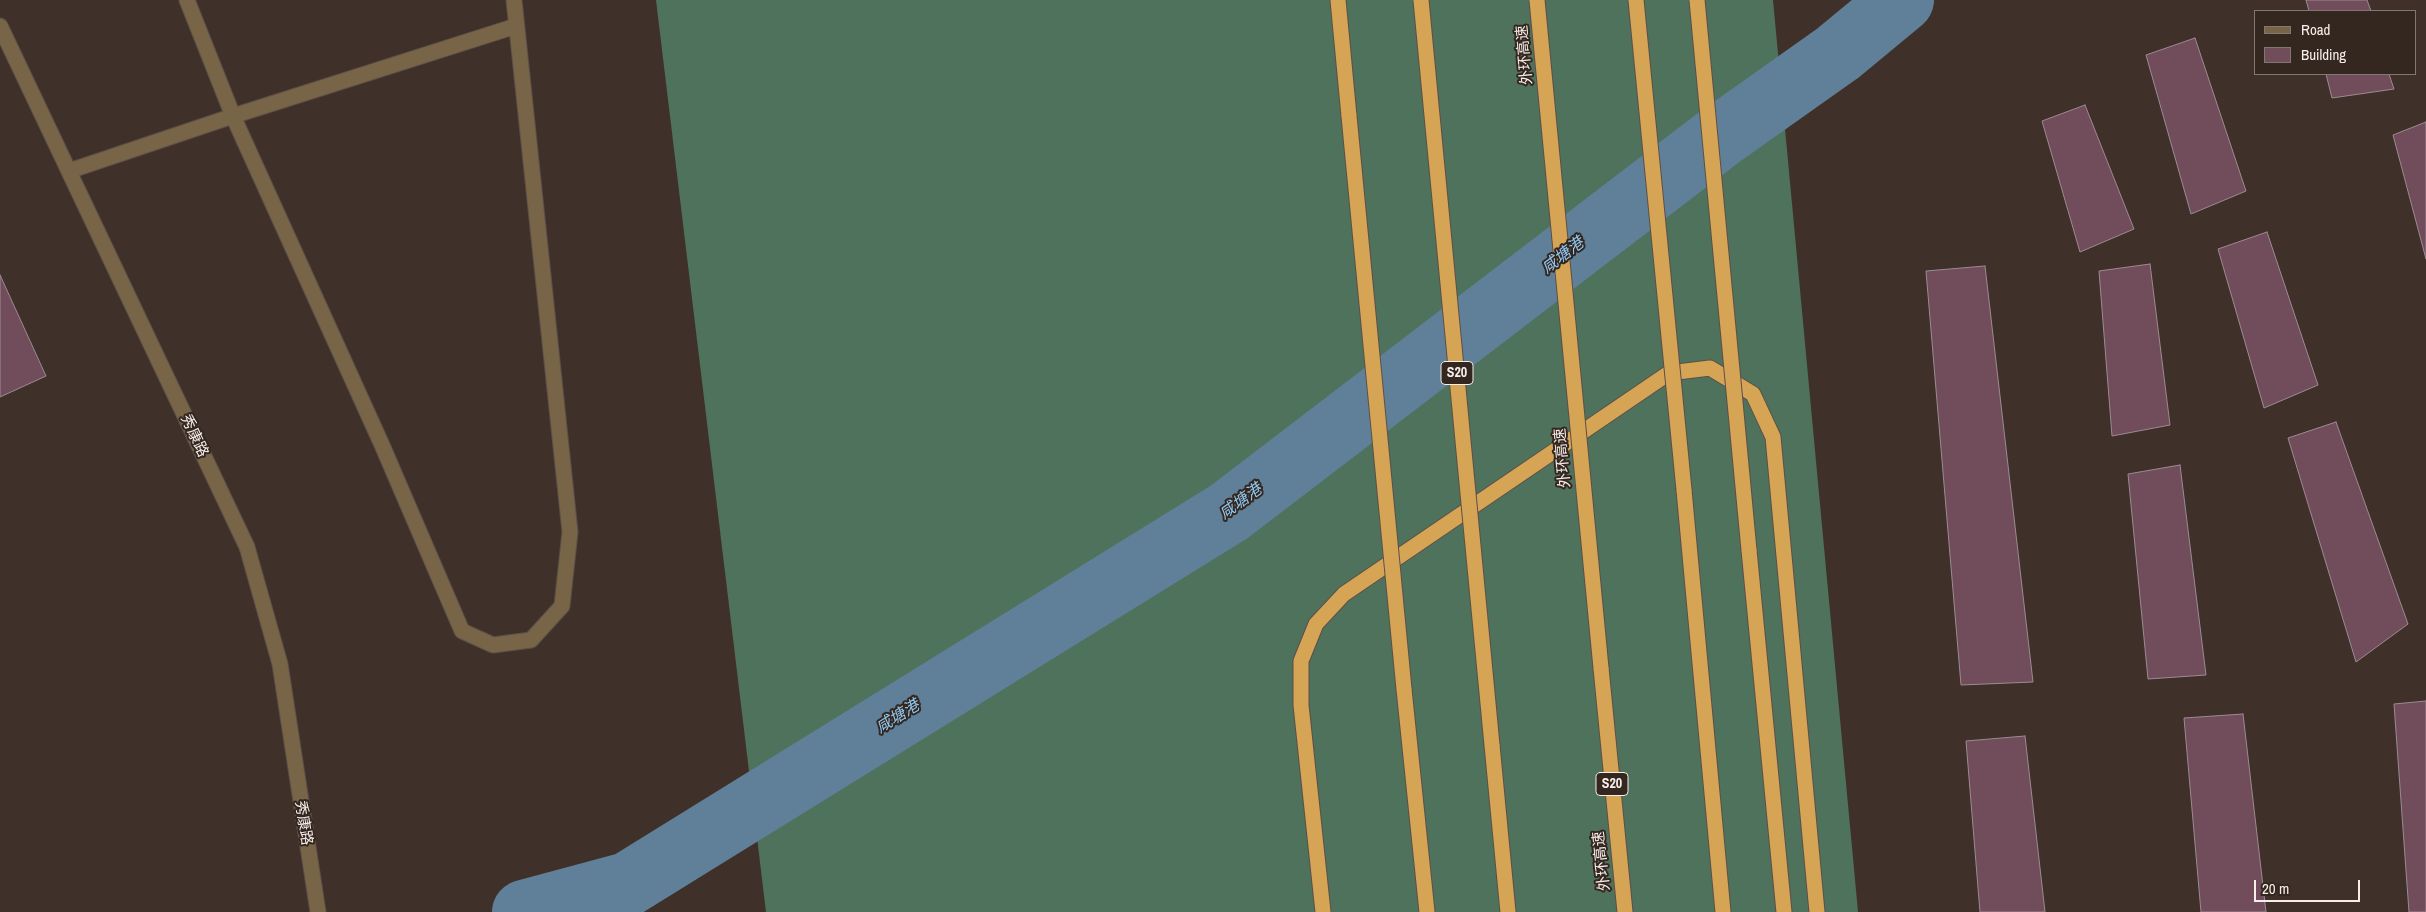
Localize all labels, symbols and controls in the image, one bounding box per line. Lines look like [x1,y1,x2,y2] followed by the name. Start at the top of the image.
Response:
[2254,10,2416,75] legend
[2301,19,2330,40] text: Road
[1513,24,1537,86] street label: 外环高速
[2301,44,2346,65] text: Building
[1538,234,1588,278] water label: 咸塘港
[1441,362,1473,384] road number: S20
[176,412,212,460] street label: 秀康路
[1551,427,1575,489] street label: 外环高速
[1216,480,1266,524] water label: 咸塘港
[873,696,923,738] water label: 咸塘港
[1596,772,1628,796] road number: S20
[291,799,315,847] street label: 秀康路
[1590,830,1614,892] street label: 外环高速
[2256,870,2362,902] scale bar
[2262,878,2289,899] text: 20 m

